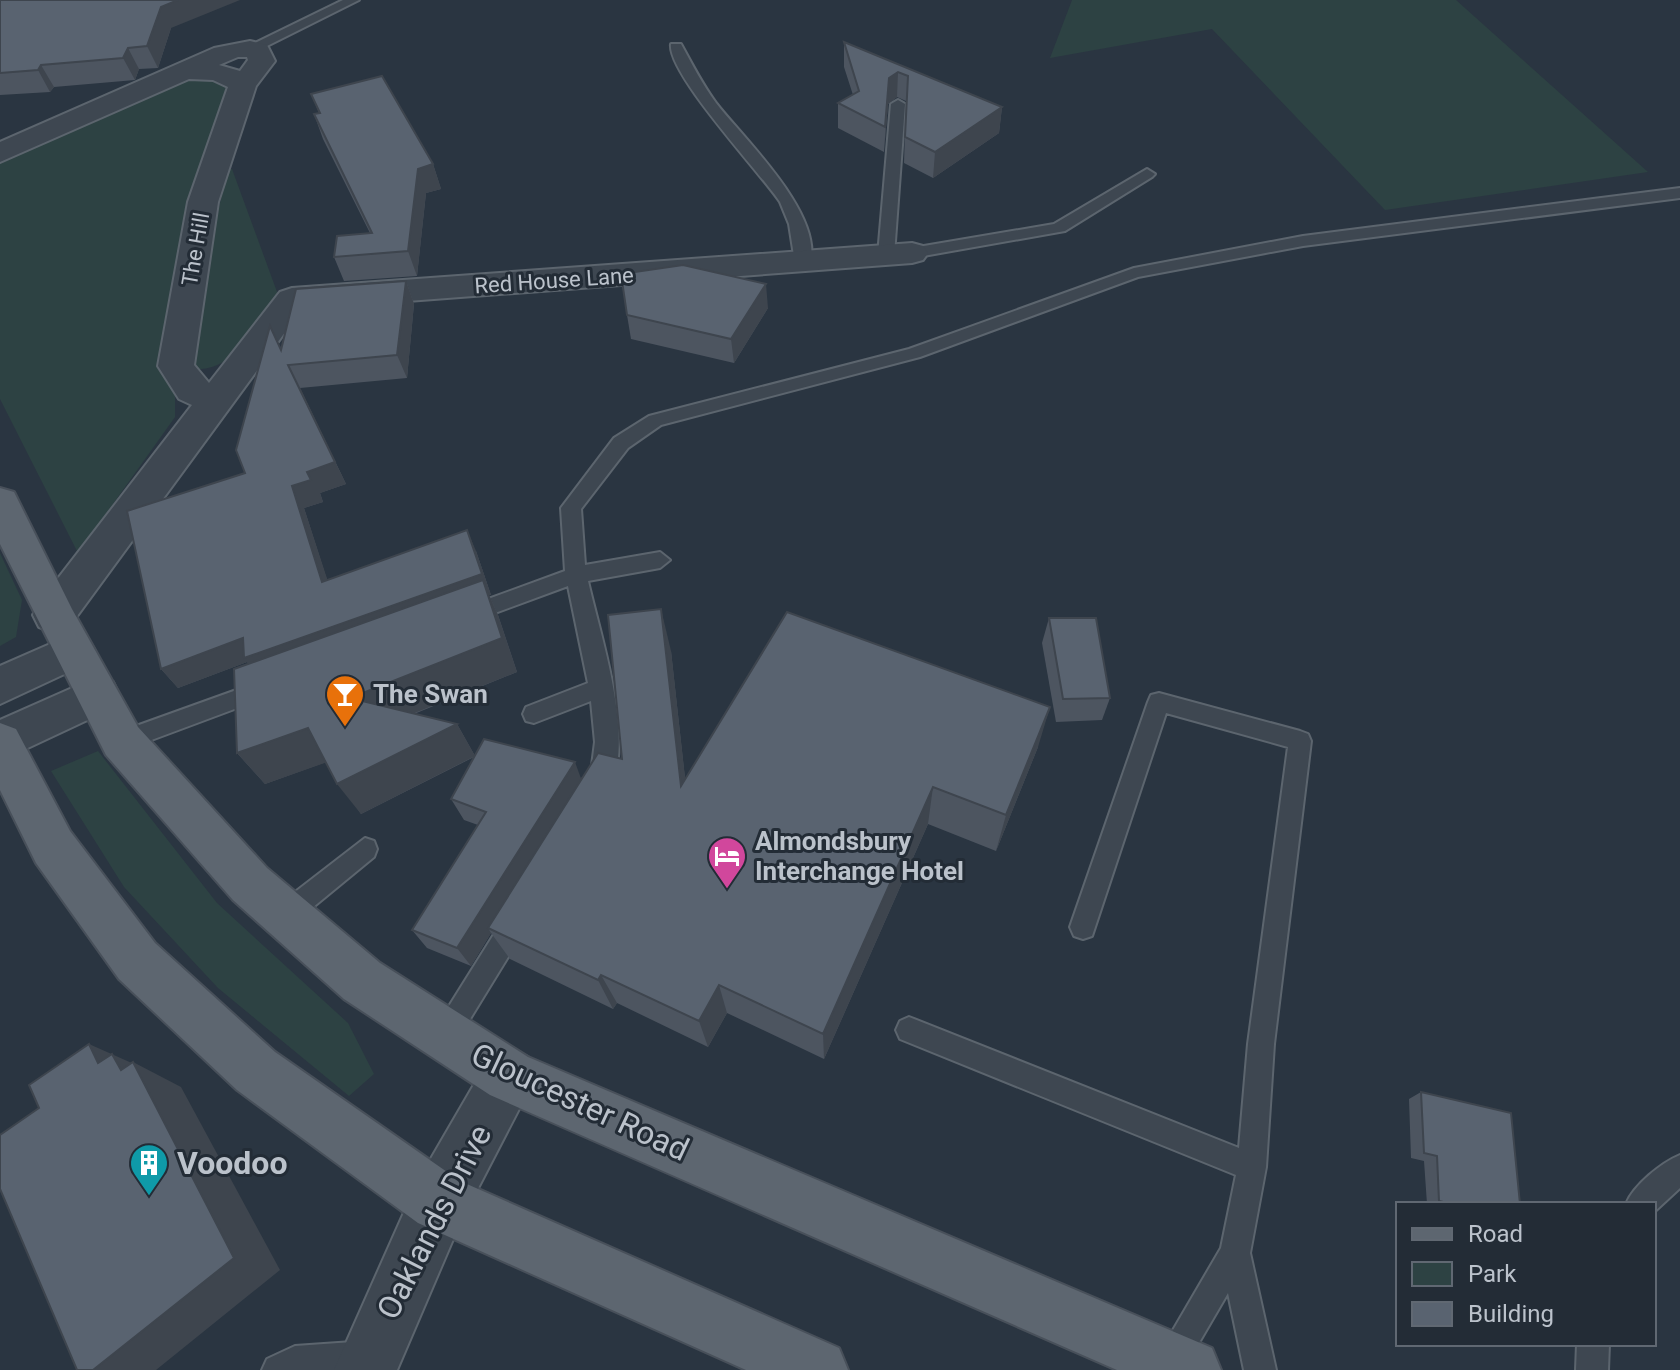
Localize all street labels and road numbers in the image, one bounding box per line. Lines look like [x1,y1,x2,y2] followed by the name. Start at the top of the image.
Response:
[177,210,214,288] street label: The Hill
[474,262,635,299] street label: Red House Lane
[465,1035,695,1169] street label: Gloucester Road
[369,1119,499,1325] street label: Oaklands Drive

